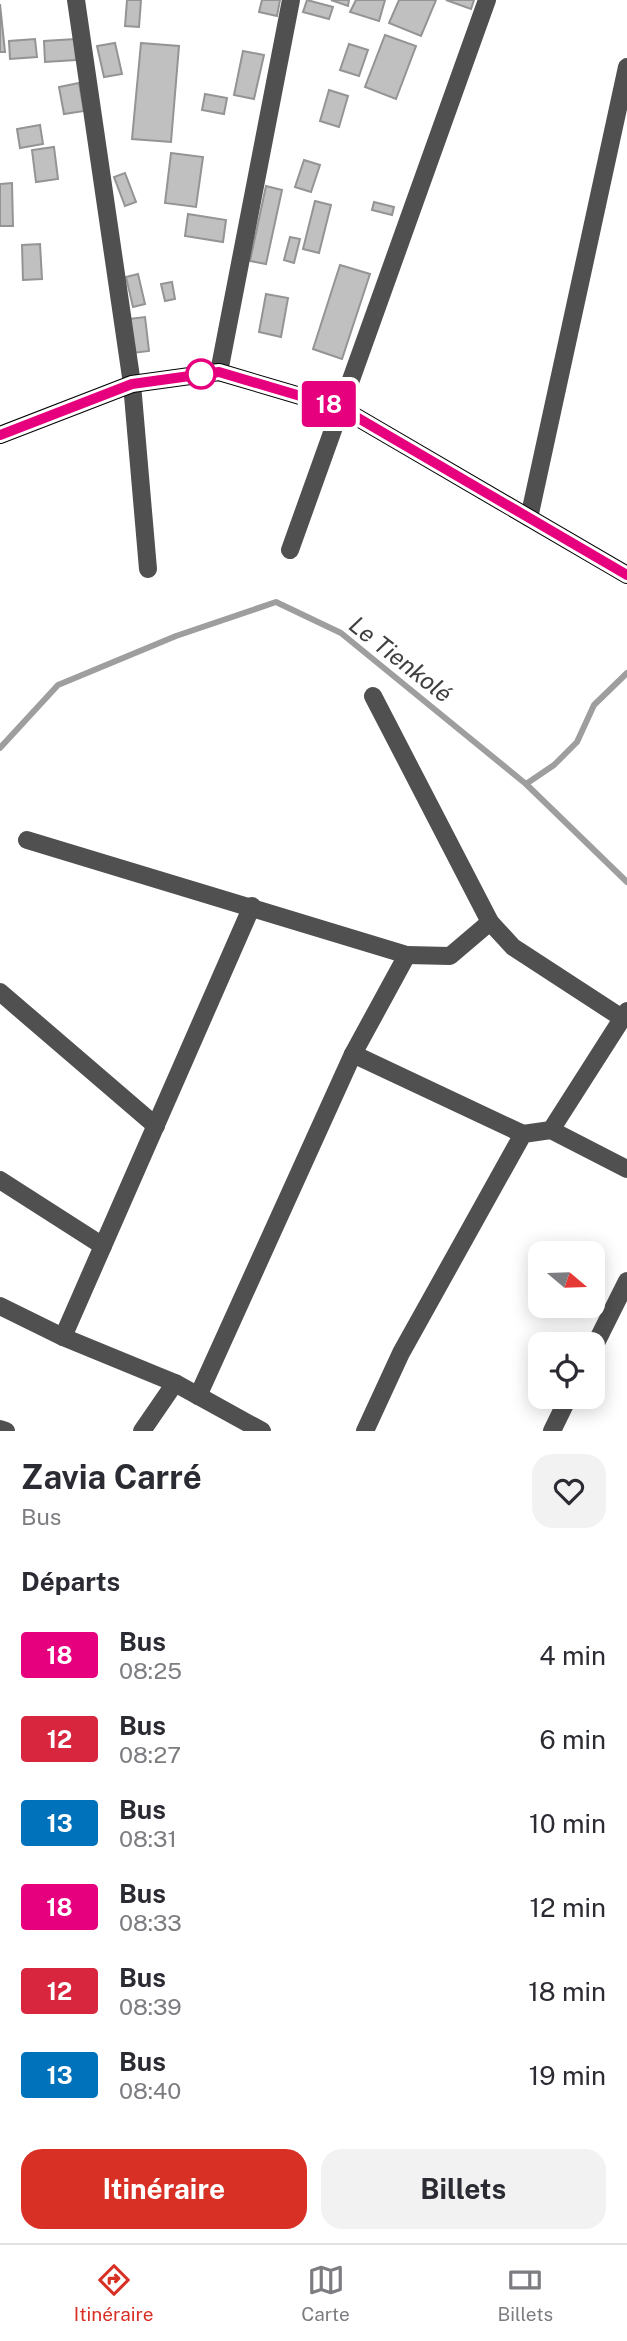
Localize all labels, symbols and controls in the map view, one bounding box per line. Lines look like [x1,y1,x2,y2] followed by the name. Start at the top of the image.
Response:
[186,359,216,389] unlabelled marker
[298,381,360,427] line badge: 18
[316,390,342,418] text: 18
[344,610,458,708] water label: Le Tienkolé
[528,1241,606,1318] north arrow
[528,1241,605,1409] map controls
[528,1332,605,1409] button: locate
[532,1454,606,1528] button: heart
[21,1458,202,1496] text: Zavia Carré
[21,1503,61,1530] text: Bus
[21,1566,120,1597] text: Départs
[119,1626,166,1657] text: Bus
[539,1640,606,1671] text: 4 min
[46,1641,73,1669] text: 18
[119,1657,182,1684] text: 08:25
[119,1710,166,1741] text: Bus
[539,1724,606,1755] text: 6 min
[47,1725,72,1753] text: 12
[119,1741,181,1768] text: 08:27
[119,1794,166,1825] text: Bus
[529,1808,606,1839] text: 10 min
[46,1809,73,1837] text: 13
[119,1825,177,1852] text: 08:31
[119,1878,166,1909] text: Bus
[530,1892,606,1923] text: 12 min
[46,1893,73,1921] text: 18
[119,1909,182,1936] text: 08:33
[119,1962,166,1993] text: Bus
[528,1976,606,2007] text: 18 min
[47,1977,72,2005] text: 12
[119,1993,182,2020] text: 08:39
[119,2046,166,2077] text: Bus
[529,2060,606,2091] text: 19 min
[46,2061,73,2089] text: 13
[119,2077,181,2104] text: 08:40
[21,2149,307,2229] button: Itinéraire
[321,2149,606,2229] button: Billets
[74,2261,154,2325] tab: Itinéraire
[301,2261,350,2325] tab: Carte
[498,2261,553,2325] tab: Billets

